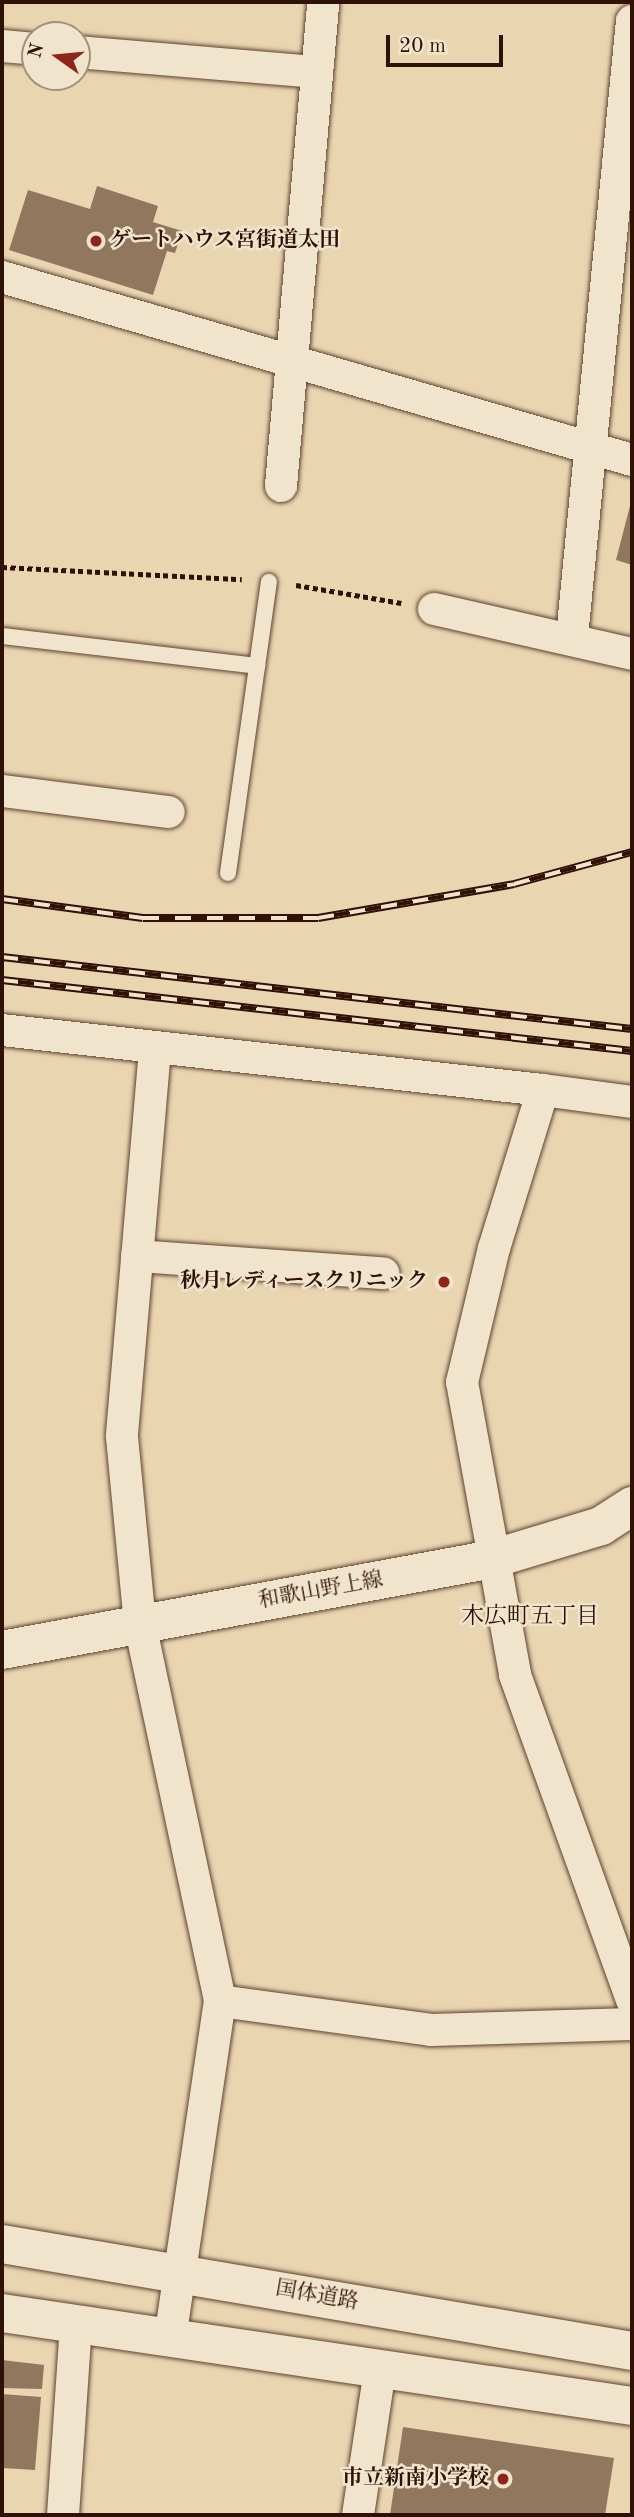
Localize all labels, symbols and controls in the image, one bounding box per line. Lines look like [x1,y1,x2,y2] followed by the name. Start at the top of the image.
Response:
[21,21,91,91] north arrow
[389,21,506,65] scale bar
[399,36,446,57] text: 20 m
[26,41,48,60] text: N
[110,228,341,254] place label: ゲートハウス宮街道太田
[88,233,104,249] marker: ゲートハウス宮街道太田
[176,1269,428,1295] place label: 秋月レディースクリニック
[434,1272,454,1292] marker: 秋月レディースクリニック
[257,1568,385,1614] street label: 和歌山野上線
[461,1603,599,1631] district label: 木広町五丁目
[273,2276,361,2316] street label: 国体道路
[342,2466,489,2492] place label: 市立新南小学校
[495,2471,511,2487] marker: 市立新南小学校

